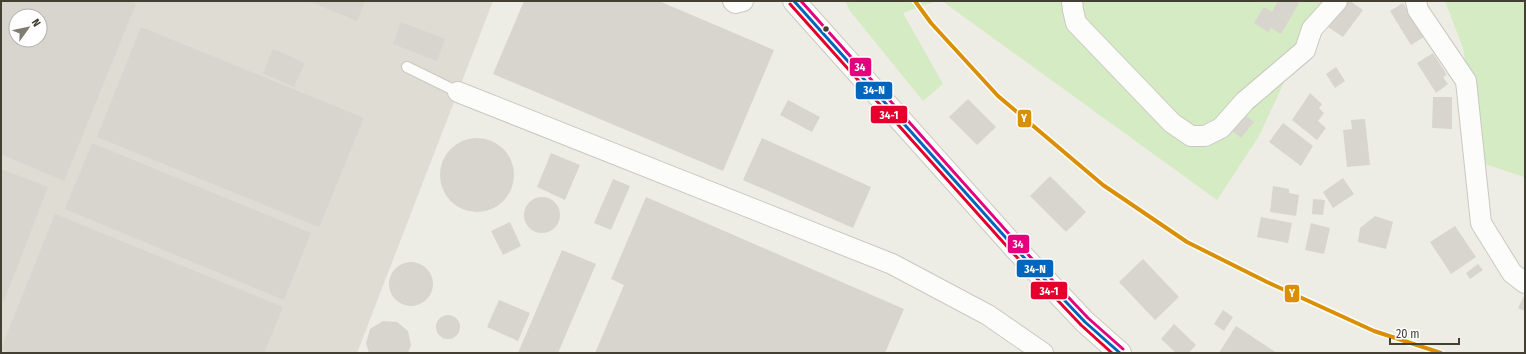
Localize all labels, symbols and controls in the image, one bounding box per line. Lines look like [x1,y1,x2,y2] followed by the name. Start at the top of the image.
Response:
[8,8,48,48] north arrow
[29,17,43,29] text: N
[821,24,831,34] unlabelled marker
[849,57,872,77] line badge: 34
[854,61,866,74] text: 34
[855,81,893,100] line badge: 34-N
[862,84,885,97] text: 34-N
[870,105,908,124] line badge: 34-1
[879,109,898,122] text: 34-1
[1017,109,1032,128] line badge: Y
[1020,112,1028,125] text: Y
[1007,234,1030,254] line badge: 34
[1012,238,1024,251] text: 34
[1016,259,1054,278] line badge: 34-N
[1023,263,1046,276] text: 34-N
[1030,281,1068,300] line badge: 34-1
[1284,284,1300,303] line badge: Y
[1039,285,1058,298] text: 34-1
[1288,287,1296,300] text: Y
[1390,320,1459,346] scale bar
[1396,327,1420,341] text: 20 m

